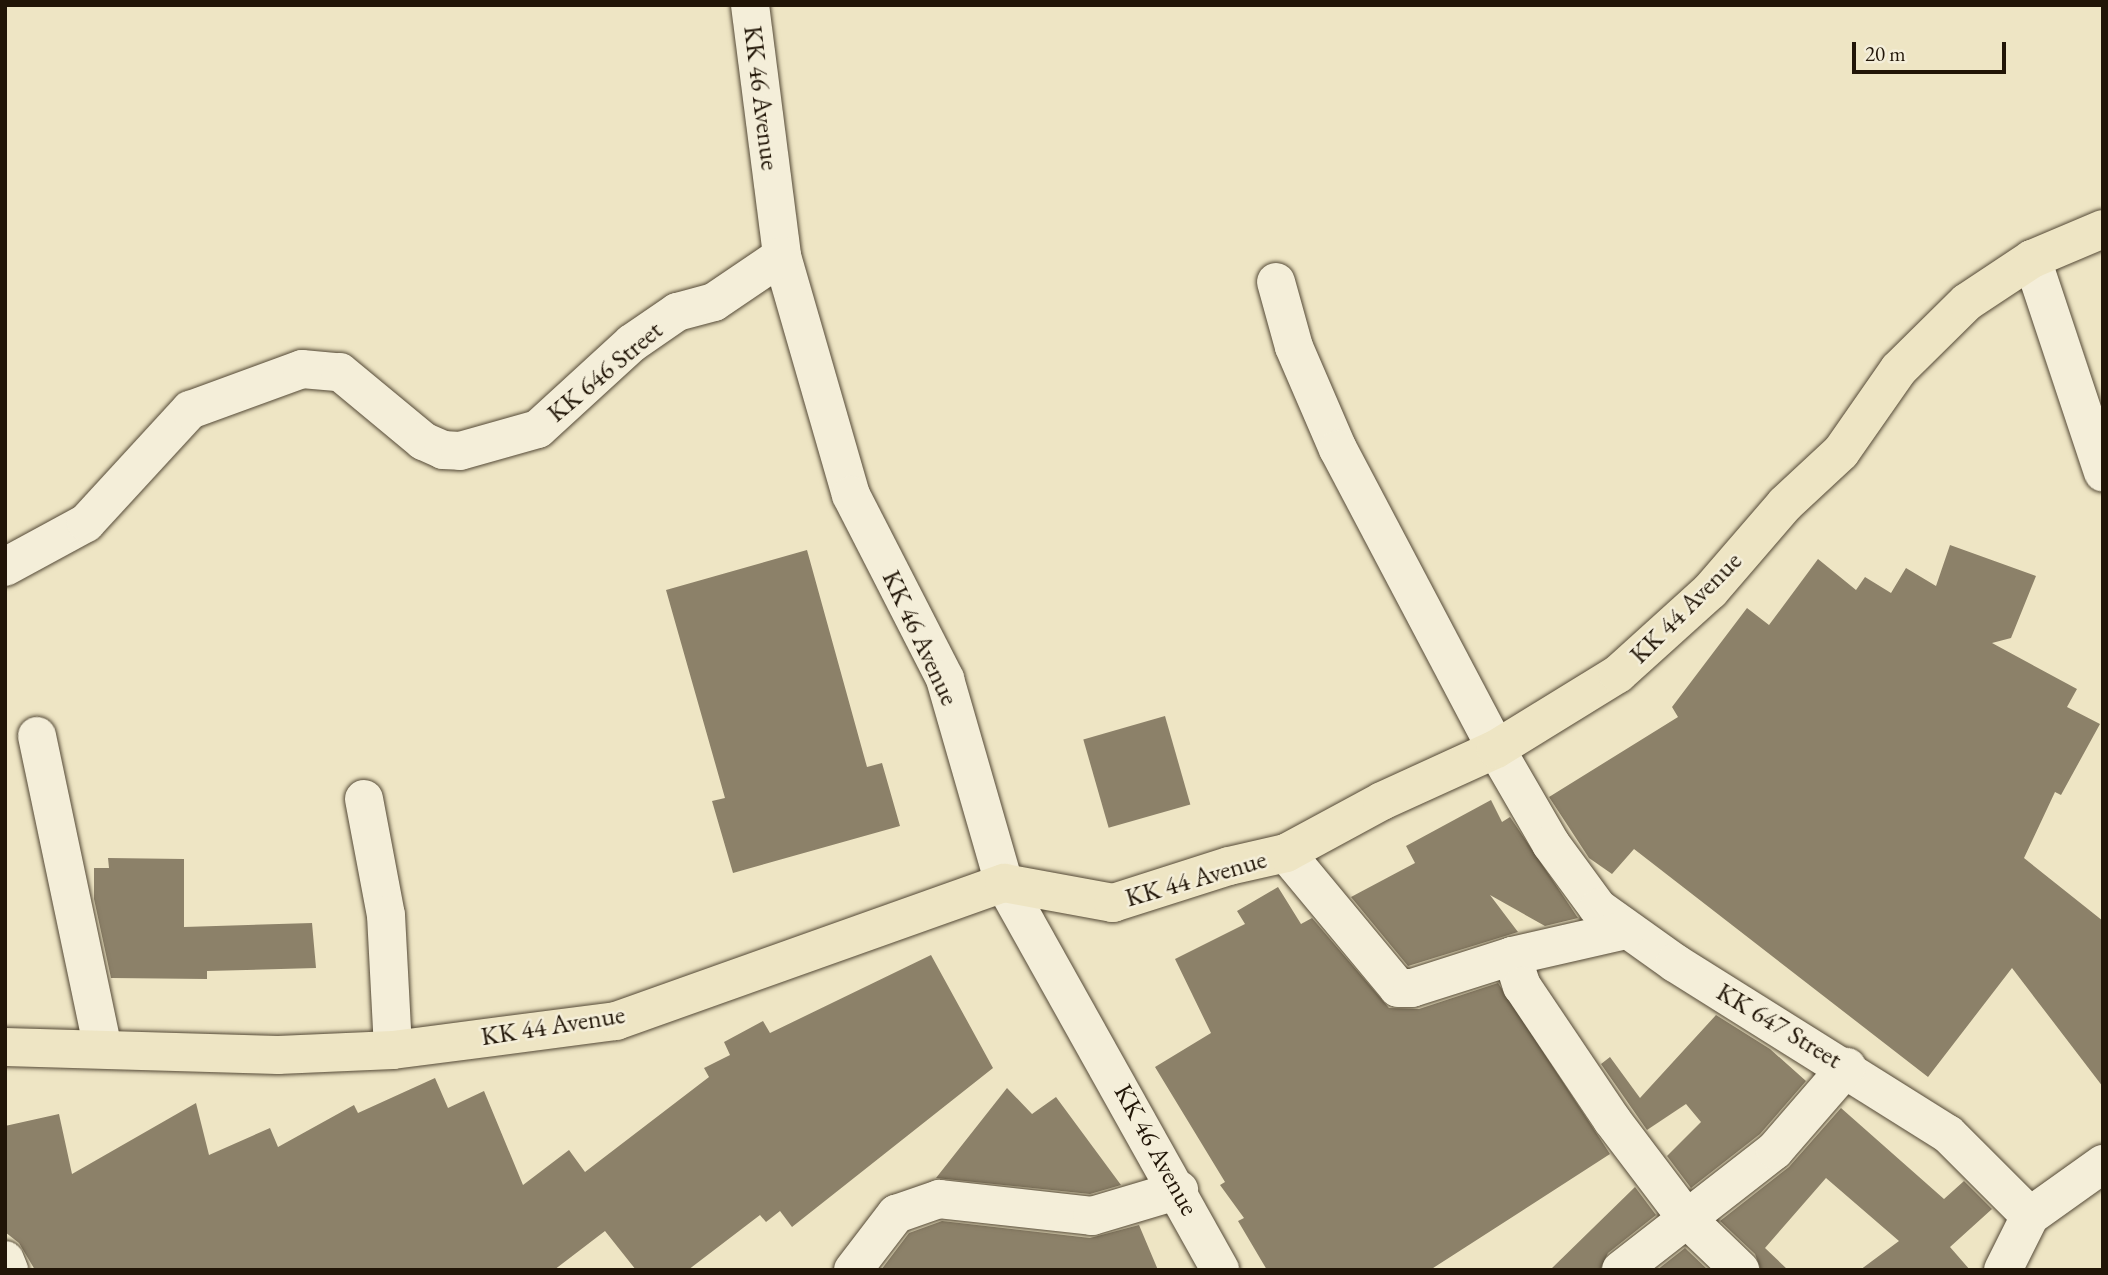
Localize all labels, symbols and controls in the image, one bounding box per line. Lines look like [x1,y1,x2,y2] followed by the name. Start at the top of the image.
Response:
[737,24,785,172] street label: KK 46 Avenue
[1856,28,2010,72] scale bar
[1865,40,1906,67] text: 20 m
[541,315,669,429] street label: KK 646 Street
[1624,546,1748,670] street label: KK 44 Avenue
[875,566,965,710] street label: KK 46 Avenue
[1122,844,1270,914] street label: KK 44 Avenue
[1711,976,1847,1076] street label: KK 647 Street
[479,999,627,1053] street label: KK 44 Avenue
[1107,1079,1205,1221] street label: KK 46 Avenue

